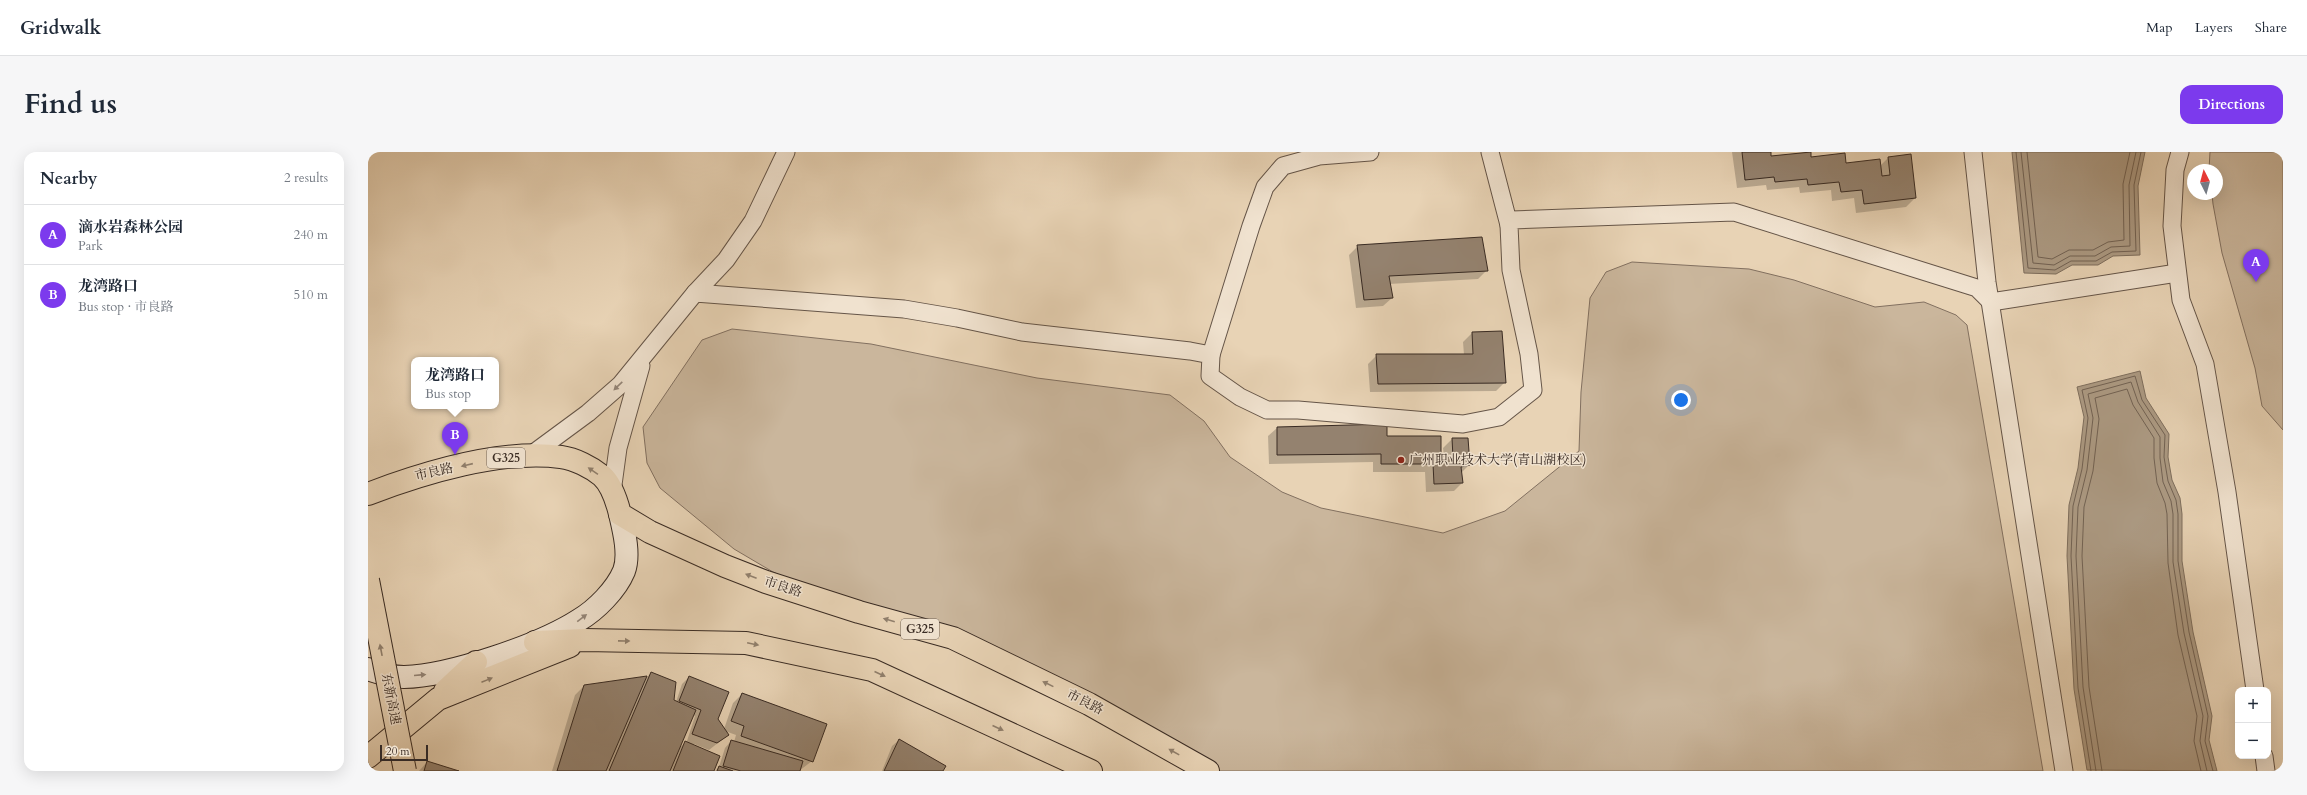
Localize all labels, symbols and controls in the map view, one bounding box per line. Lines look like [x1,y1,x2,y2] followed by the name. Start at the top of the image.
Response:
[20,15,101,41] text: Gridwalk
[2146,18,2173,37] text: Map
[2195,18,2233,37] text: Layers
[2255,18,2287,37] text: Share
[24,85,117,123] text: Find us
[2180,85,2283,124] button: Directions
[2187,164,2223,200] north arrow
[40,167,97,190] text: Nearby
[284,169,328,187] text: 2 results
[78,217,183,237] text: 滴水岩森林公园
[48,226,58,244] text: A
[294,226,328,244] text: 240 m
[78,237,103,255] text: Park
[2243,249,2269,282] pin: A
[78,276,138,296] text: 龙湾路口
[48,286,58,304] text: B
[294,286,328,304] text: 510 m
[78,298,174,316] text: Bus stop · 市良路
[411,357,499,409] popup
[425,365,485,385] text: 龙湾路口
[613,381,623,391] one-way arrow
[425,385,471,403] text: Bus stop
[1671,390,1691,410] your location
[442,422,468,455] pin: B
[487,448,525,468] road number: G325
[1409,451,1586,469] place label: 广州职业技术大学(青山湖校区)
[1396,455,1406,465] marker: 广州职业技术大学(青山湖校区)
[413,459,455,485] street label: 市良路
[461,462,473,468] one-way arrow
[587,467,599,474] one-way arrow
[762,572,804,602] street label: 市良路
[745,573,757,579] one-way arrow
[576,614,587,622] one-way arrow
[882,617,894,623] one-way arrow
[901,619,939,639] road number: G325
[618,638,631,644] one-way arrow
[747,642,760,648] one-way arrow
[378,644,384,656] one-way arrow
[874,671,885,677] one-way arrow
[377,672,405,726] street label: 东新高速
[414,672,426,679] one-way arrow
[481,676,493,682] one-way arrow
[1042,681,1053,687] one-way arrow
[1064,685,1106,719] street label: 市良路
[2235,687,2271,759] map controls
[2235,687,2271,723] button: +
[2235,723,2271,759] button: −
[993,725,1004,731] one-way arrow
[380,743,428,762] scale bar
[386,744,410,759] text: 20 m
[1168,748,1180,755] one-way arrow

